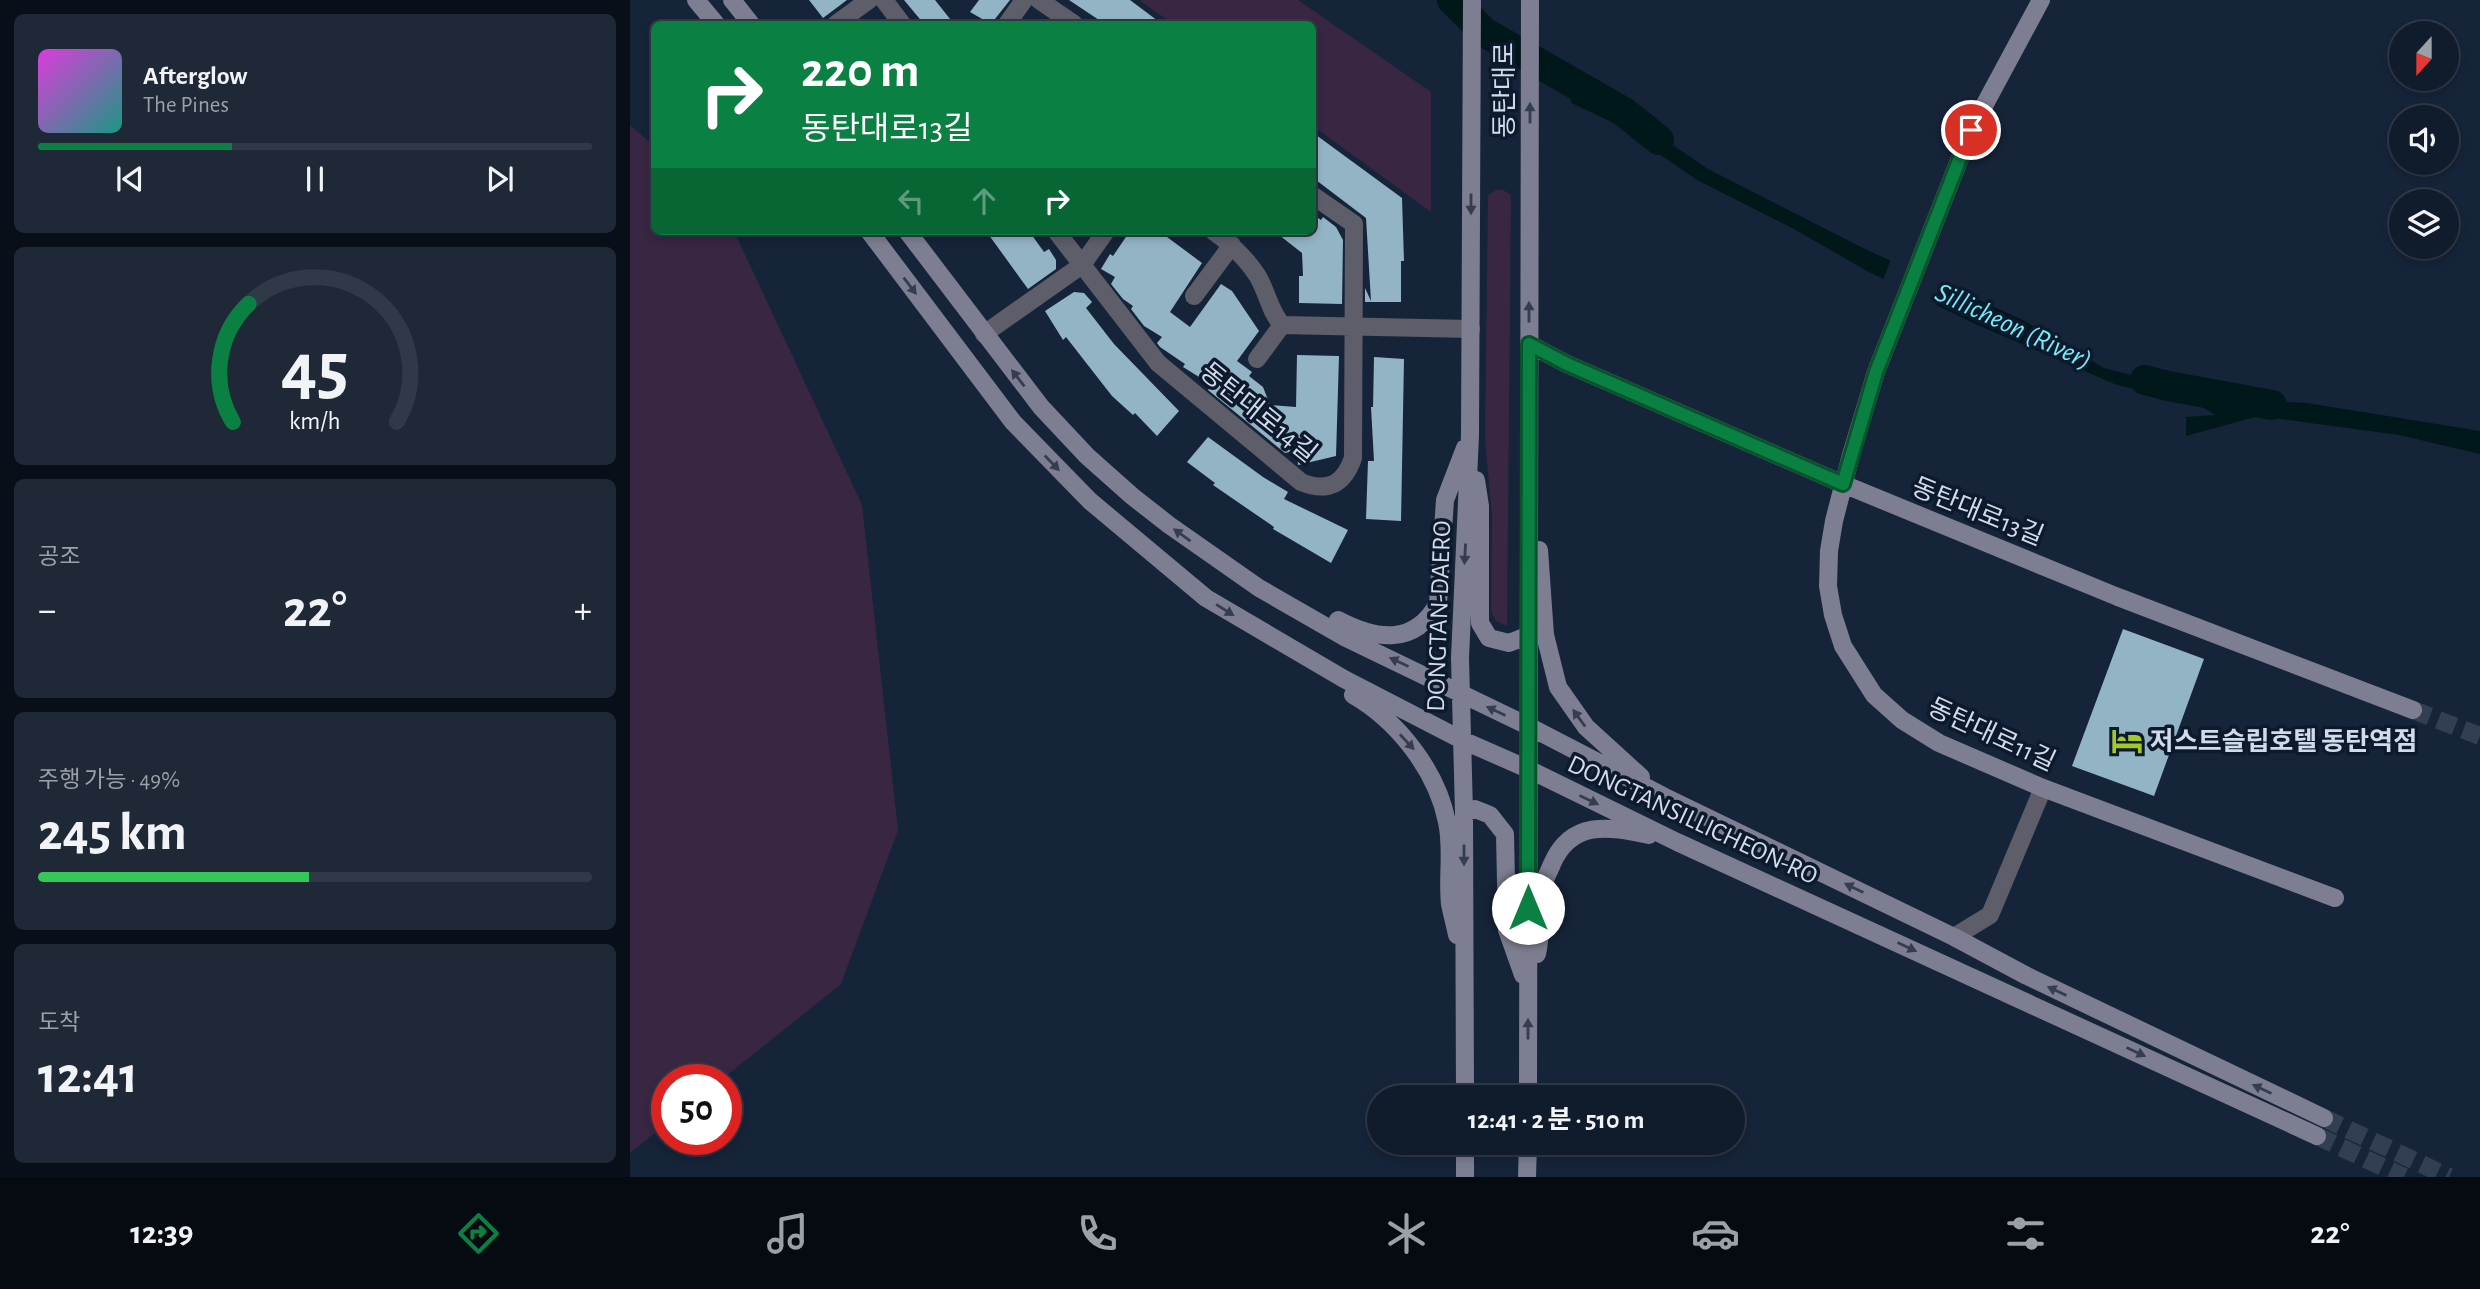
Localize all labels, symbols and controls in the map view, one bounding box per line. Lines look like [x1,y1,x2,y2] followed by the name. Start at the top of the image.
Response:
[2389,21,2459,91] north arrow
[2389,21,2459,259] map controls
[1491,42,1518,138] street label: 동탄대로
[801,47,920,96] text: 220 m
[686,49,777,140] icon: right
[143,63,247,89] text: Afterglow
[143,94,229,117] text: The Pines
[1941,100,2001,160] pin
[1524,102,1536,124] one-way arrow
[2389,105,2459,175] button: sound
[1952,111,1990,149] icon: arrive
[801,113,972,145] text: 동탄대로13길
[111,160,149,198] icon: previous
[296,160,334,198] icon: pause
[481,160,519,198] icon: next
[892,182,930,220] icon: left
[965,182,1003,220] icon: ahead
[1038,182,1076,220] icon: right
[2389,189,2459,259] button: layers
[1465,193,1477,215] one-way arrow
[902,277,916,295] one-way arrow
[1931,278,2096,375] water label: Sillicheon (River)
[1523,300,1535,322] one-way arrow
[281,334,349,407] text: 45
[1195,358,1322,467] street label: 동탄대로14길
[1011,370,1026,388] one-way arrow
[289,409,341,434] text: km/h
[1043,454,1059,471] one-way arrow
[1908,473,2047,550] street label: 동탄대로13길
[1423,520,1455,712] street label: DONGTAN-DAERO
[1173,528,1191,542] one-way arrow
[1459,543,1470,565] one-way arrow
[38,546,80,569] text: 공조
[283,584,347,636] text: 22°
[38,592,56,630] text: −
[574,592,592,630] text: +
[1216,603,1235,616] one-way arrow
[1389,656,1409,668] one-way arrow
[1924,693,2060,776] street label: 동탄대로11길
[1486,705,1507,716] one-way arrow
[1573,709,1587,727] one-way arrow
[2110,724,2144,758] hotel icon: 저스트슬립호텔 동탄역점
[2150,727,2417,755] place label: 저스트슬립호텔 동탄역점
[1398,733,1414,750] one-way arrow
[1564,751,1822,889] street label: DONGTANSILLICHEON-RO
[38,769,180,792] text: 주행 가능 · 49%
[1579,794,1599,805] one-way arrow
[38,807,187,859] text: 245 km
[1458,844,1470,866] one-way arrow
[1491,871,1565,945] position arrow
[1844,883,1864,894] one-way arrow
[1897,941,1917,953] one-way arrow
[2047,985,2067,996] one-way arrow
[38,1012,80,1035] text: 도착
[1522,1018,1534,1040] one-way arrow
[2126,1046,2146,1058] one-way arrow
[38,1050,138,1102] text: 12:41
[651,1064,742,1155] speed limit sign: 50
[2252,1083,2272,1094] one-way arrow
[1468,1107,1644,1133] text: 12:41 · 2 분 · 510 m
[454,1209,503,1258] icon: directions
[763,1209,812,1258] icon: music
[1073,1209,1122,1258] icon: phone
[1382,1209,1431,1258] icon: climate
[1691,1209,1740,1258] icon: car
[2001,1209,2050,1258] icon: filters
[130,1217,193,1249] text: 12:39
[2310,1217,2350,1249] text: 22°

